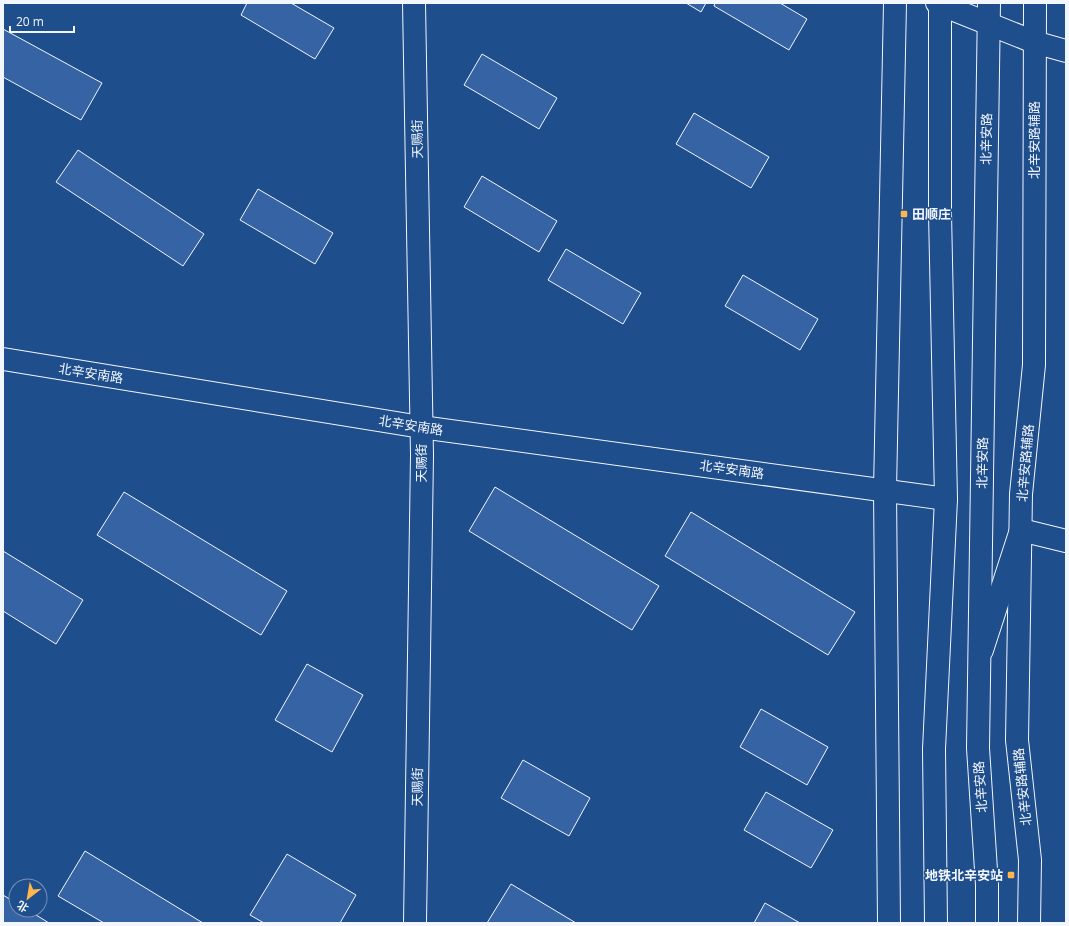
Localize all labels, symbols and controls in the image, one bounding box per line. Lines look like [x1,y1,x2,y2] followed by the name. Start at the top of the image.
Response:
[10,8,74,34] scale bar
[16,13,44,30] text: 20 m
[1025,101,1043,179] street label: 北辛安路辅路
[977,113,995,165] street label: 北辛安路
[408,119,426,159] street label: 天赐街
[912,205,951,223] place label: 田顺庄
[899,209,909,219] marker: 田顺庄
[57,359,125,387] street label: 北辛安南路
[377,411,445,439] street label: 北辛安南路
[1013,423,1037,503] street label: 北辛安路辅路
[973,437,991,489] street label: 北辛安路
[412,443,430,483] street label: 天赐街
[699,456,765,482] street label: 北辛安南路
[1009,747,1035,827] street label: 北辛安路辅路
[969,760,991,814] street label: 北辛安路
[408,767,426,807] street label: 天赐街
[925,866,1003,884] place label: 地铁北辛安站
[1006,870,1016,880] marker: 地铁北辛安站
[8,878,48,918] north arrow
[14,898,31,916] text: 北

